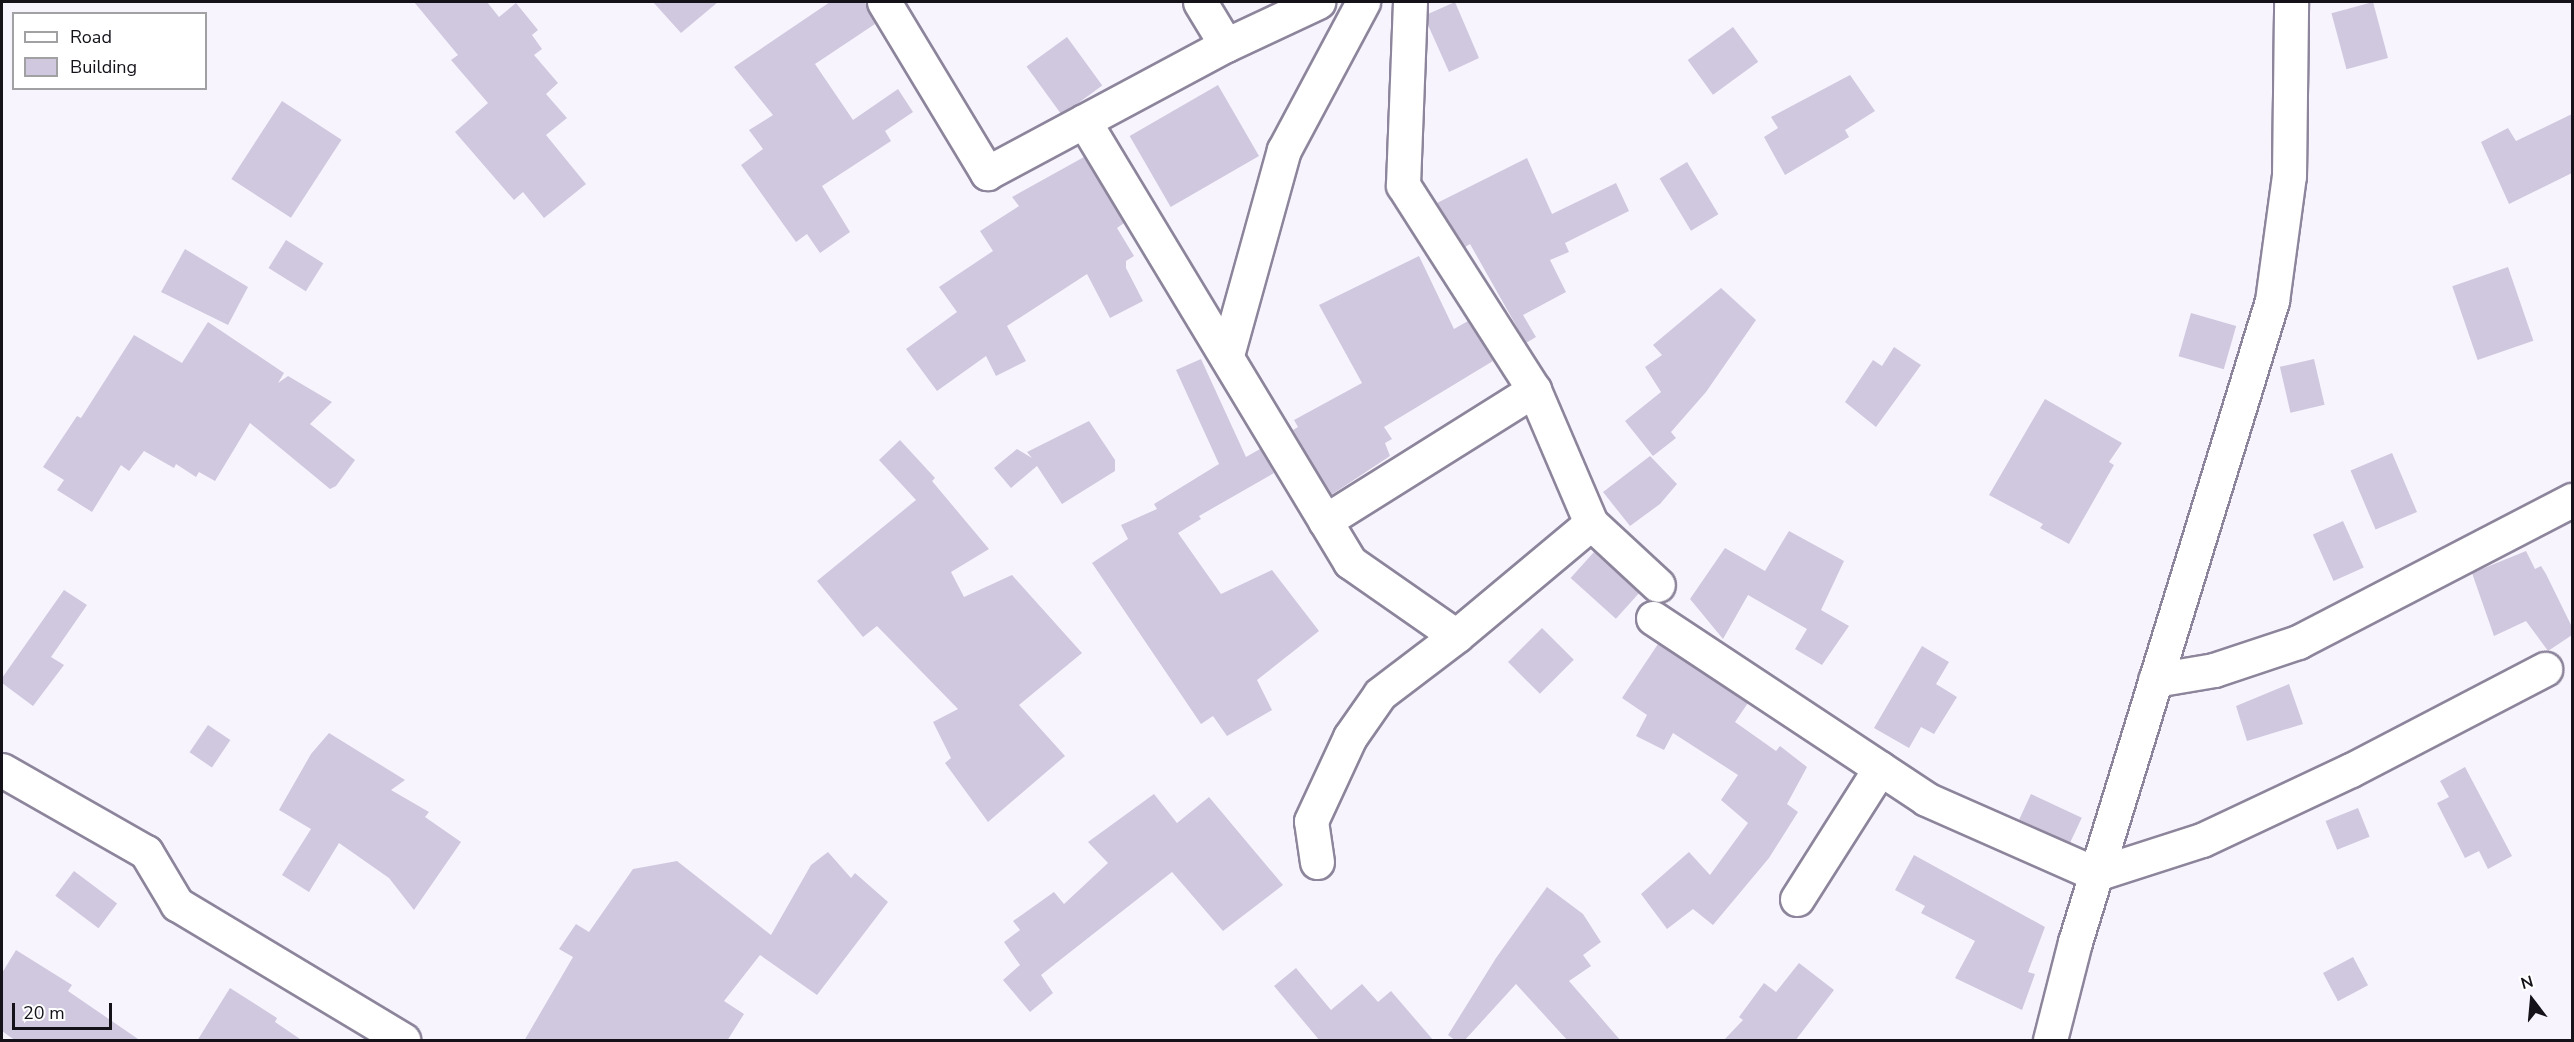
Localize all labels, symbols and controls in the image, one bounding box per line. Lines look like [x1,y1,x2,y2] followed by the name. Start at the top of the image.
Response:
[12,12,207,90] legend
[70,25,112,49] text: Road
[70,55,137,79] text: Building
[2502,970,2562,1030] north arrow
[2518,970,2536,995] text: N
[15,991,116,1029] scale bar
[23,1001,65,1025] text: 20 m

